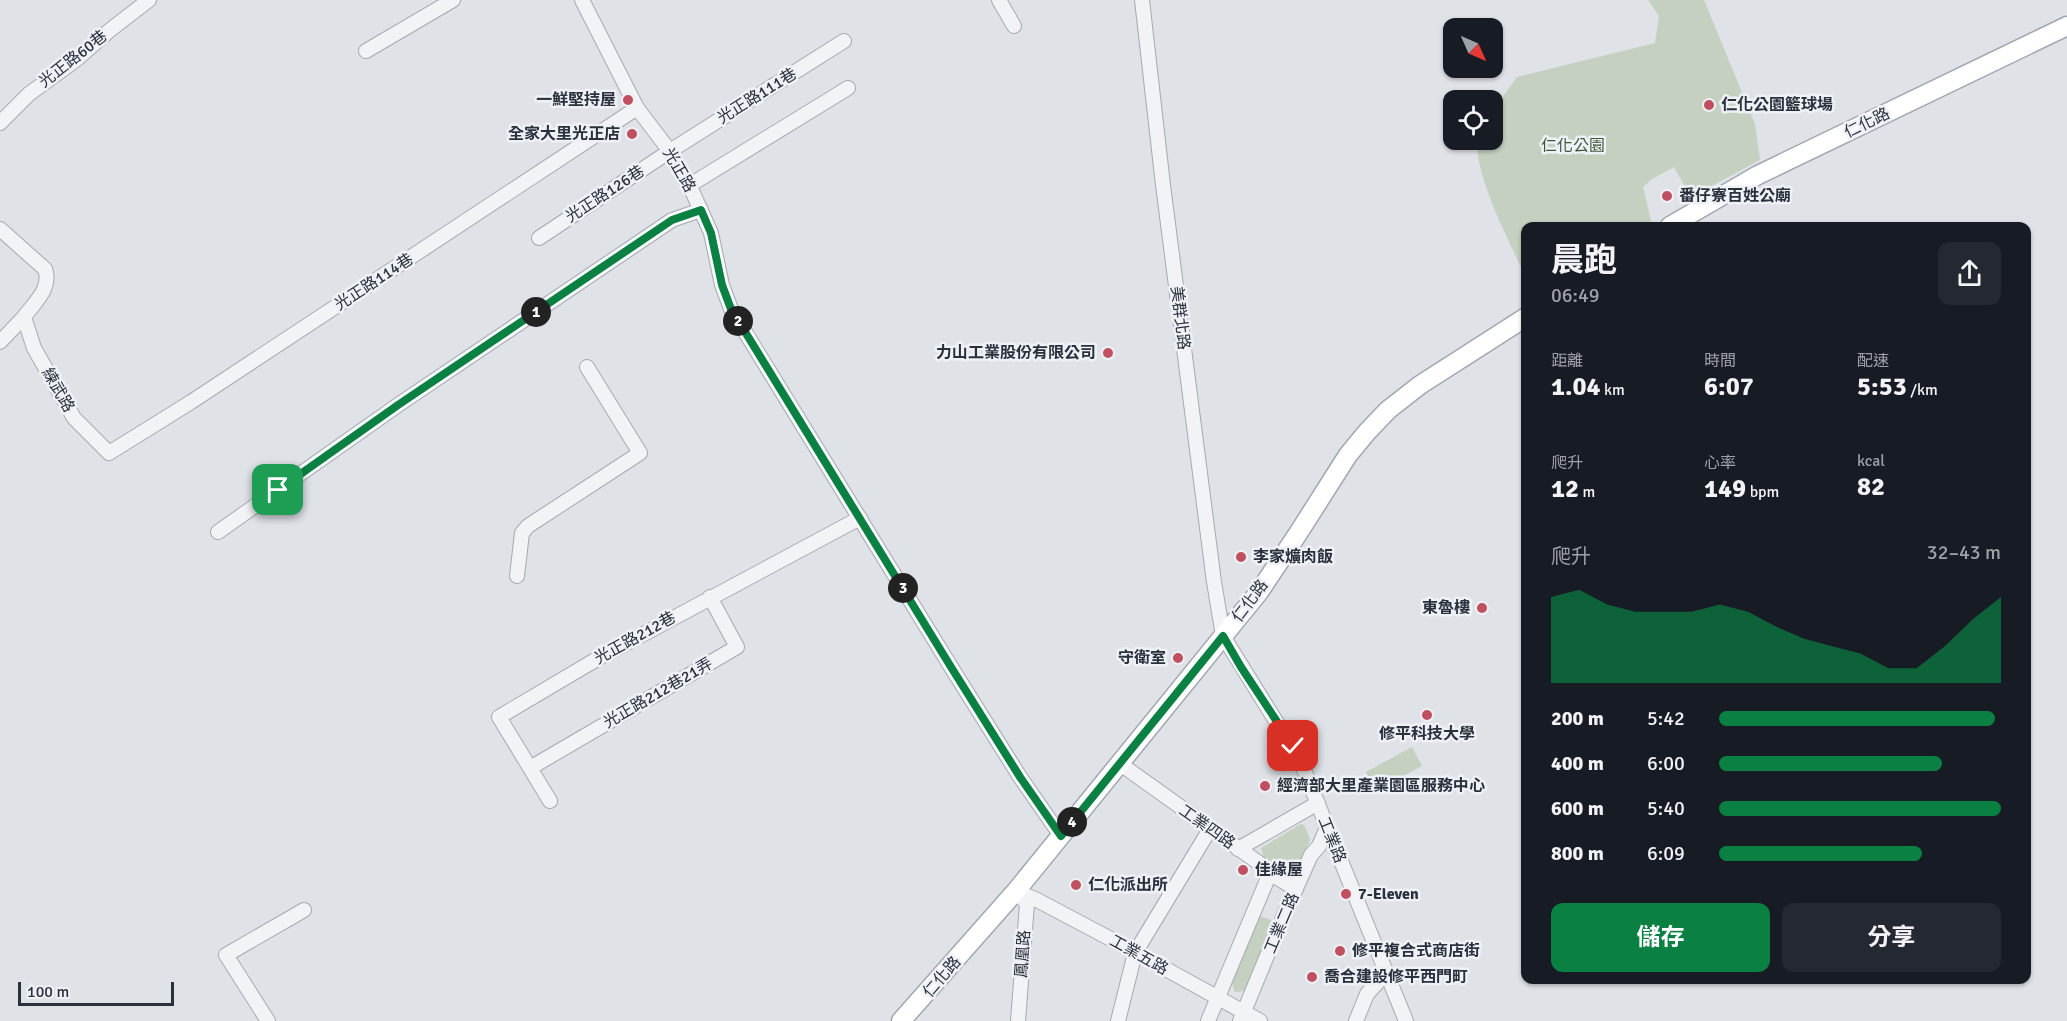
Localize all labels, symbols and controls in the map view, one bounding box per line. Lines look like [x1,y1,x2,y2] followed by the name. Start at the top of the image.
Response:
[1443,18,1503,78] north arrow
[1443,18,1503,150] map controls
[35,26,111,92] street label: 光正路60巷
[714,64,800,128] street label: 光正路111巷
[536,90,616,110] place label: 一鮮堅持屋
[1443,90,1503,150] button: locate
[621,93,635,107] marker: 一鮮堅持屋
[1721,95,1833,115] place label: 仁化公園籃球場
[1702,98,1716,112] marker: 仁化公園籃球場
[1841,103,1893,143] street label: 仁化路
[508,124,620,144] place label: 全家大里光正店
[625,127,639,141] marker: 全家大里光正店
[1541,136,1605,156] park label: 仁化公園
[658,144,700,196] street label: 光正路
[562,161,648,227] street label: 光正路126巷
[1679,186,1791,206] place label: 番仔寮百姓公廟
[1660,189,1674,203] marker: 番仔寮百姓公廟
[1551,240,1617,281] text: 晨跑
[1938,242,2001,305] button: share
[331,249,417,315] street label: 光正路114巷
[1551,283,1600,308] text: 06:49
[1166,285,1194,351] street label: 美群北路
[521,297,551,327] pin: 1
[532,302,540,322] text: 1
[723,306,753,336] pin: 2
[734,311,742,331] text: 2
[936,343,1096,363] place label: 力山工業股份有限公司
[1101,346,1115,360] marker: 力山工業股份有限公司
[1551,351,1583,371] text: 距離
[1704,351,1736,371] text: 時間
[1857,351,1889,371] text: 配速
[37,364,79,416] street label: 練武路
[1551,371,1601,403] text: 1.04
[1704,371,1754,403] text: 6:07
[1857,371,1907,403] text: 5:53
[1601,380,1625,400] text: km
[1907,380,1938,400] text: /km
[1857,451,1885,471] text: kcal
[1551,453,1583,473] text: 爬升
[1704,453,1736,473] text: 心率
[252,464,303,515] pin
[1857,471,1885,503] text: 82
[261,473,294,506] icon: arrive
[1551,473,1579,505] text: 12
[1704,473,1746,505] text: 149
[1579,482,1595,502] text: m
[1746,482,1779,502] text: bpm
[1927,540,2001,565] text: 32–43 m
[1551,544,1591,569] text: 爬升
[1253,547,1333,567] place label: 李家爌肉飯
[1234,550,1248,564] marker: 李家爌肉飯
[888,573,918,603] pin: 3
[1228,576,1272,626] street label: 仁化路
[899,578,907,598] text: 3
[1422,598,1470,618] place label: 東魯樓
[1475,601,1489,615] marker: 東魯樓
[591,607,679,669] street label: 光正路212巷
[1118,648,1166,668] place label: 守衛室
[1171,651,1185,665] marker: 守衛室
[600,654,716,732] street label: 光正路212巷21弄
[1551,706,1604,731] text: 200 m
[1647,706,1685,731] text: 5:42
[1420,708,1434,722] marker: 修平科技大學
[1267,720,1318,771] pin
[1379,724,1475,744] place label: 修平科技大學
[1276,729,1309,762] icon: check
[1551,751,1604,776] text: 400 m
[1647,751,1685,776] text: 6:00
[1277,776,1485,796] place label: 經濟部大里產業園區服務中心
[1258,779,1272,793] marker: 經濟部大里產業園區服務中心
[1551,796,1604,821] text: 600 m
[1647,796,1685,821] text: 5:40
[1175,800,1239,854] street label: 工業四路
[1057,807,1087,837] pin: 4
[1068,812,1076,832] text: 4
[1314,814,1350,866] street label: 工業路
[1551,841,1604,866] text: 800 m
[1647,841,1685,866] text: 6:09
[1255,860,1303,880] place label: 佳緣屋
[1236,863,1250,877] marker: 佳緣屋
[1088,875,1168,895] place label: 仁化派出所
[1069,878,1083,892] marker: 仁化派出所
[1358,884,1419,904] place label: 7-Eleven
[1339,887,1353,901] marker: 7-Eleven
[1260,890,1304,956] street label: 工業二路
[1551,903,1770,972] button: 儲存
[1782,903,2001,972] button: 分享
[1011,929,1035,979] street label: 鳳凰路
[1106,931,1172,979] street label: 工業五路
[1352,941,1480,961] place label: 修平複合式商店街
[1333,944,1347,958] marker: 修平複合式商店街
[919,952,965,1002] street label: 仁化路
[1324,967,1468,987] place label: 喬合建設修平西門町
[1305,970,1319,984] marker: 喬合建設修平西門町
[18,979,174,1006] scale bar
[27,982,69,1002] text: 100 m

